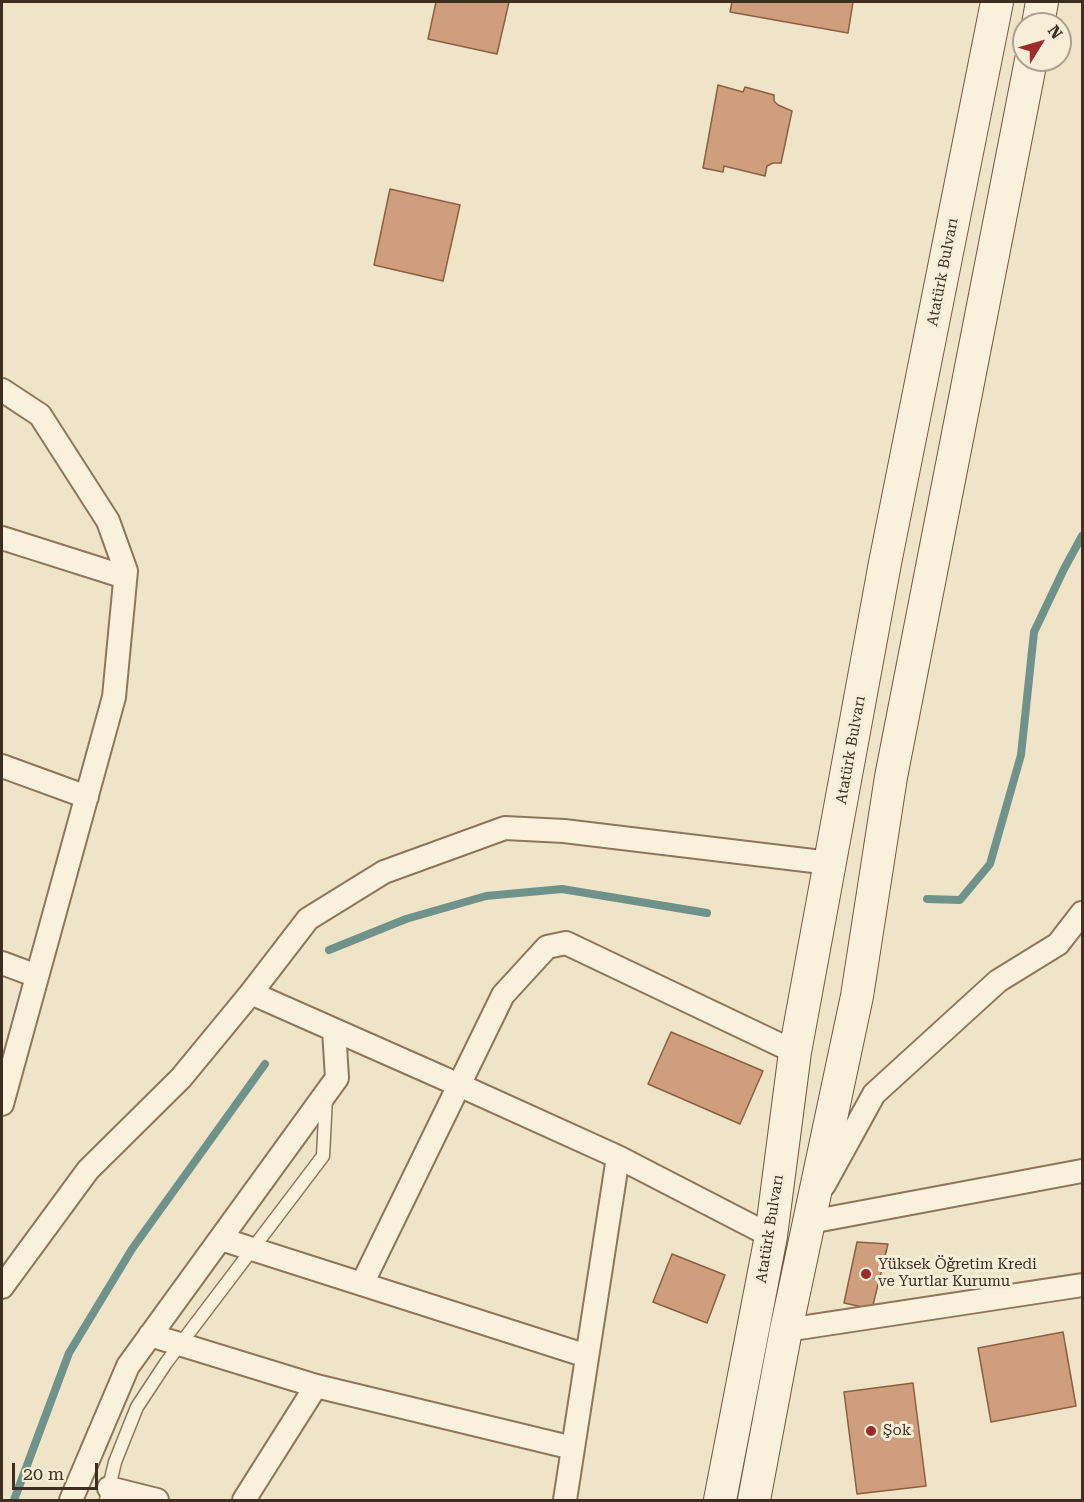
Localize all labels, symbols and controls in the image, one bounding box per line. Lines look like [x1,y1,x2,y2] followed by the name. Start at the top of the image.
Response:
[1012,12,1072,72] north arrow
[1044,21,1066,43] text: N
[924,216,962,328] street label: Atatürk Bulvarı
[833,694,869,806] street label: Atatürk Bulvarı
[753,1173,787,1285] street label: Atatürk Bulvarı
[878,1256,1037,1291] place label: Yüksek Öğretim Kredi ve Yurtlar Kurumu
[859,1267,873,1281] marker: Yüksek Öğretim Kredi ve Yurtlar Kurumu
[883,1422,911,1440] place label: Şok
[864,1424,878,1438] marker: Şok
[15,1451,100,1489] scale bar
[23,1463,64,1484] text: 20 m

